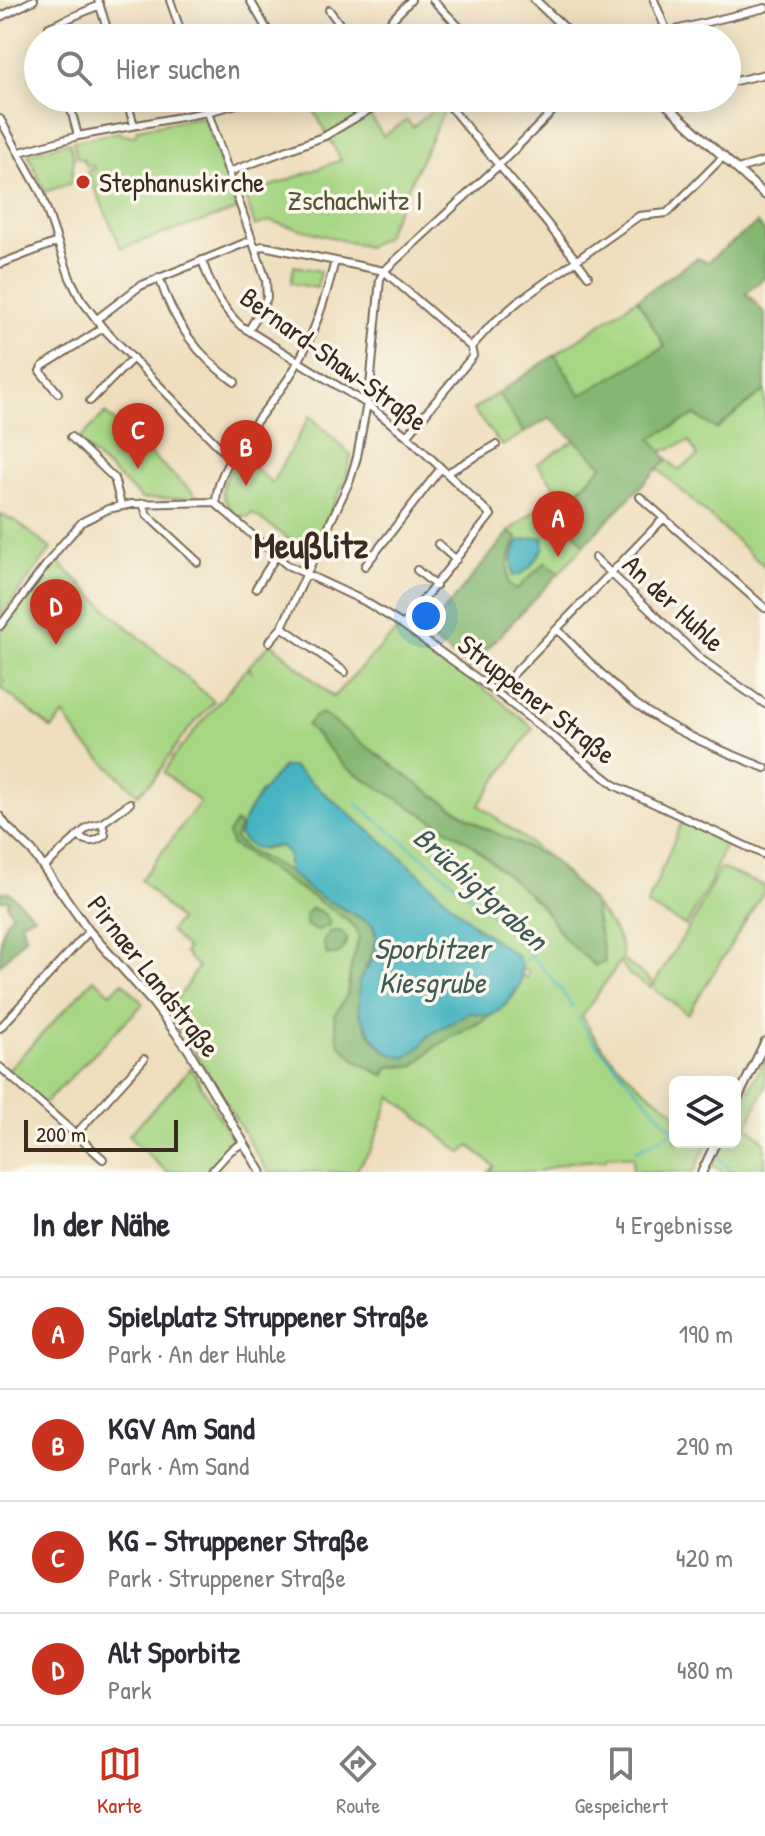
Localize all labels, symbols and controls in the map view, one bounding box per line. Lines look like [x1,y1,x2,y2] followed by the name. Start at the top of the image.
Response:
[24,24,741,112] search box
[52,46,96,90] icon: search
[116,48,240,88] text: Hier suchen
[99,163,264,201] place label: Stephanuskirche
[74,173,92,191] marker: Stephanuskirche
[287,181,423,219] park label: Zschachwitz I
[233,278,435,440] street label: Bernard-Shaw-Straße
[112,403,164,469] pin: C
[220,420,272,486] pin: B
[532,491,584,557] pin: A
[254,520,369,570] district label: Meußlitz
[615,546,733,660] street label: An der Huhle
[30,579,82,645] pin: D
[406,596,446,636] your location
[450,625,624,773] street label: Struppener Straße
[405,817,559,961] water label: Brüchigtgraben
[79,887,229,1065] street label: Pirnaer Landstraße
[374,928,493,1003] water label: Sporbitzer Kiesgrube
[669,1076,741,1148] map controls
[669,1076,741,1148] button: layers
[24,1116,178,1152] scale bar
[36,1119,86,1149] text: 200 m
[32,1201,170,1247] text: In der Nähe
[615,1207,733,1242] text: 4 Ergebnisse
[108,1296,428,1336] text: Spielplatz Struppener Straße
[52,1316,64,1351] text: A
[679,1316,733,1351] text: 190 m
[108,1336,286,1371] text: Park · An der Huhle
[108,1408,255,1448] text: KGV Am Sand
[51,1428,65,1463] text: B
[676,1428,733,1463] text: 290 m
[108,1448,249,1483] text: Park · Am Sand
[108,1520,368,1560] text: KG - Struppener Straße
[51,1540,65,1575] text: C
[676,1540,733,1575] text: 420 m
[108,1560,346,1595] text: Park · Struppener Straße
[108,1632,240,1672] text: Alt Sporbitz
[52,1652,64,1687] text: D
[677,1652,733,1687] text: 480 m
[108,1672,152,1707] text: Park
[97,1742,142,1820] tab: Karte
[336,1742,380,1820] tab: Route
[574,1742,668,1820] tab: Gespeichert

